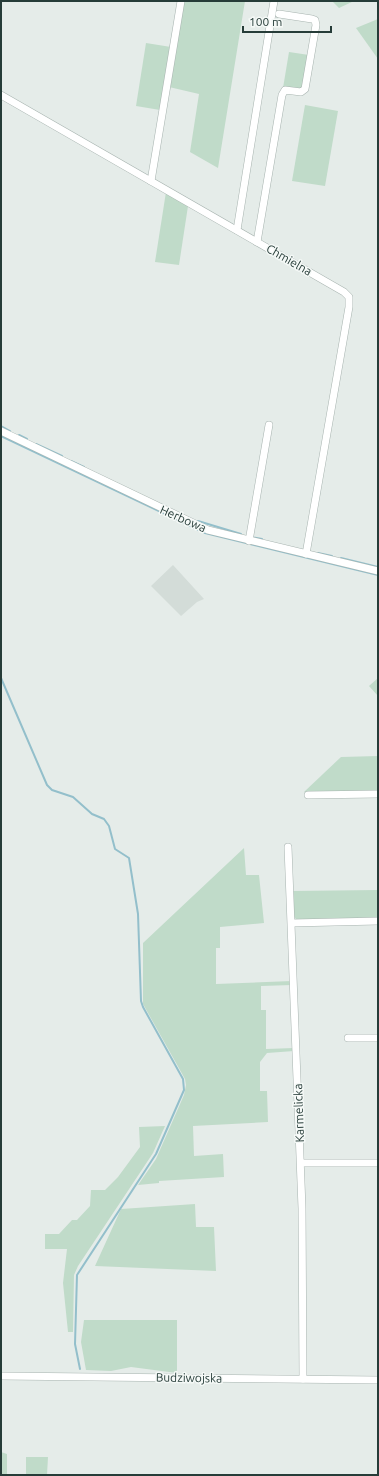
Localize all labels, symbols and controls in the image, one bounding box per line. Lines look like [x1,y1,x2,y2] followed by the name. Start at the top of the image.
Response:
[243,8,331,34] scale bar
[249,15,282,28] text: 100 m
[264,241,314,278] street label: Chmielna
[158,503,208,534] street label: Herbowa
[291,1083,306,1143] street label: Karmelicka
[156,1370,222,1385] street label: Budziwojska

